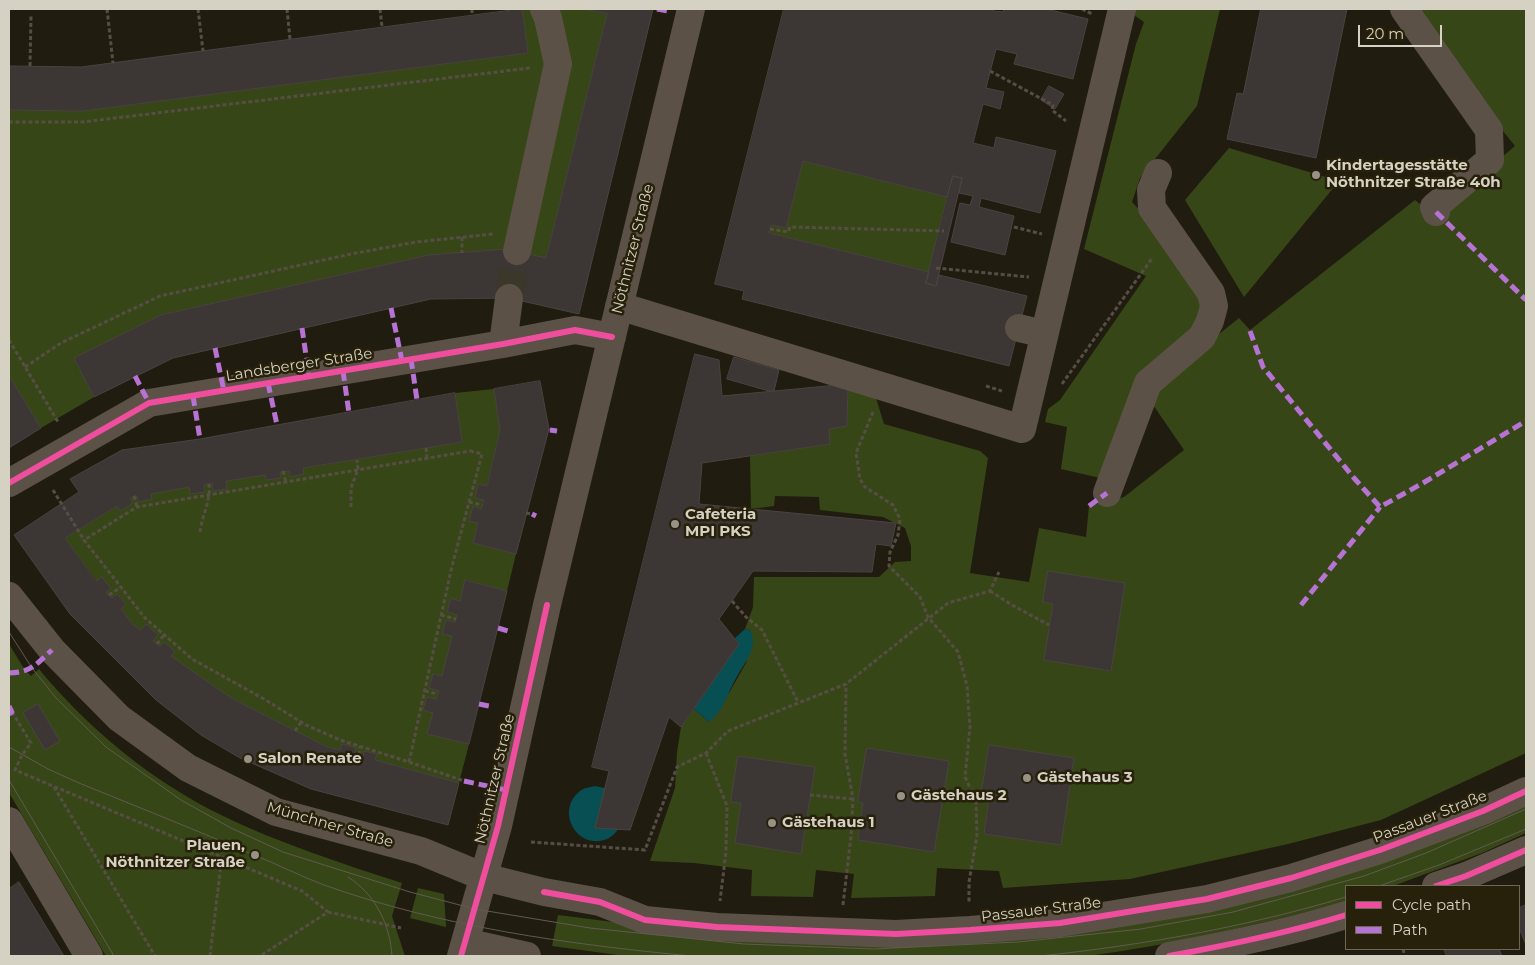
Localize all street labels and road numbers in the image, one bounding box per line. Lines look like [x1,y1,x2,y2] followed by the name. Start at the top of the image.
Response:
[608,182,658,316] street label: Nöthnitzer Straße
[224,345,374,385] street label: Landsberger Straße
[471,712,519,846] street label: Nöthnitzer Straße
[1370,787,1490,847] street label: Passauer Straße
[265,798,395,852] street label: Münchner Straße
[980,894,1102,926] street label: Passauer Straße

